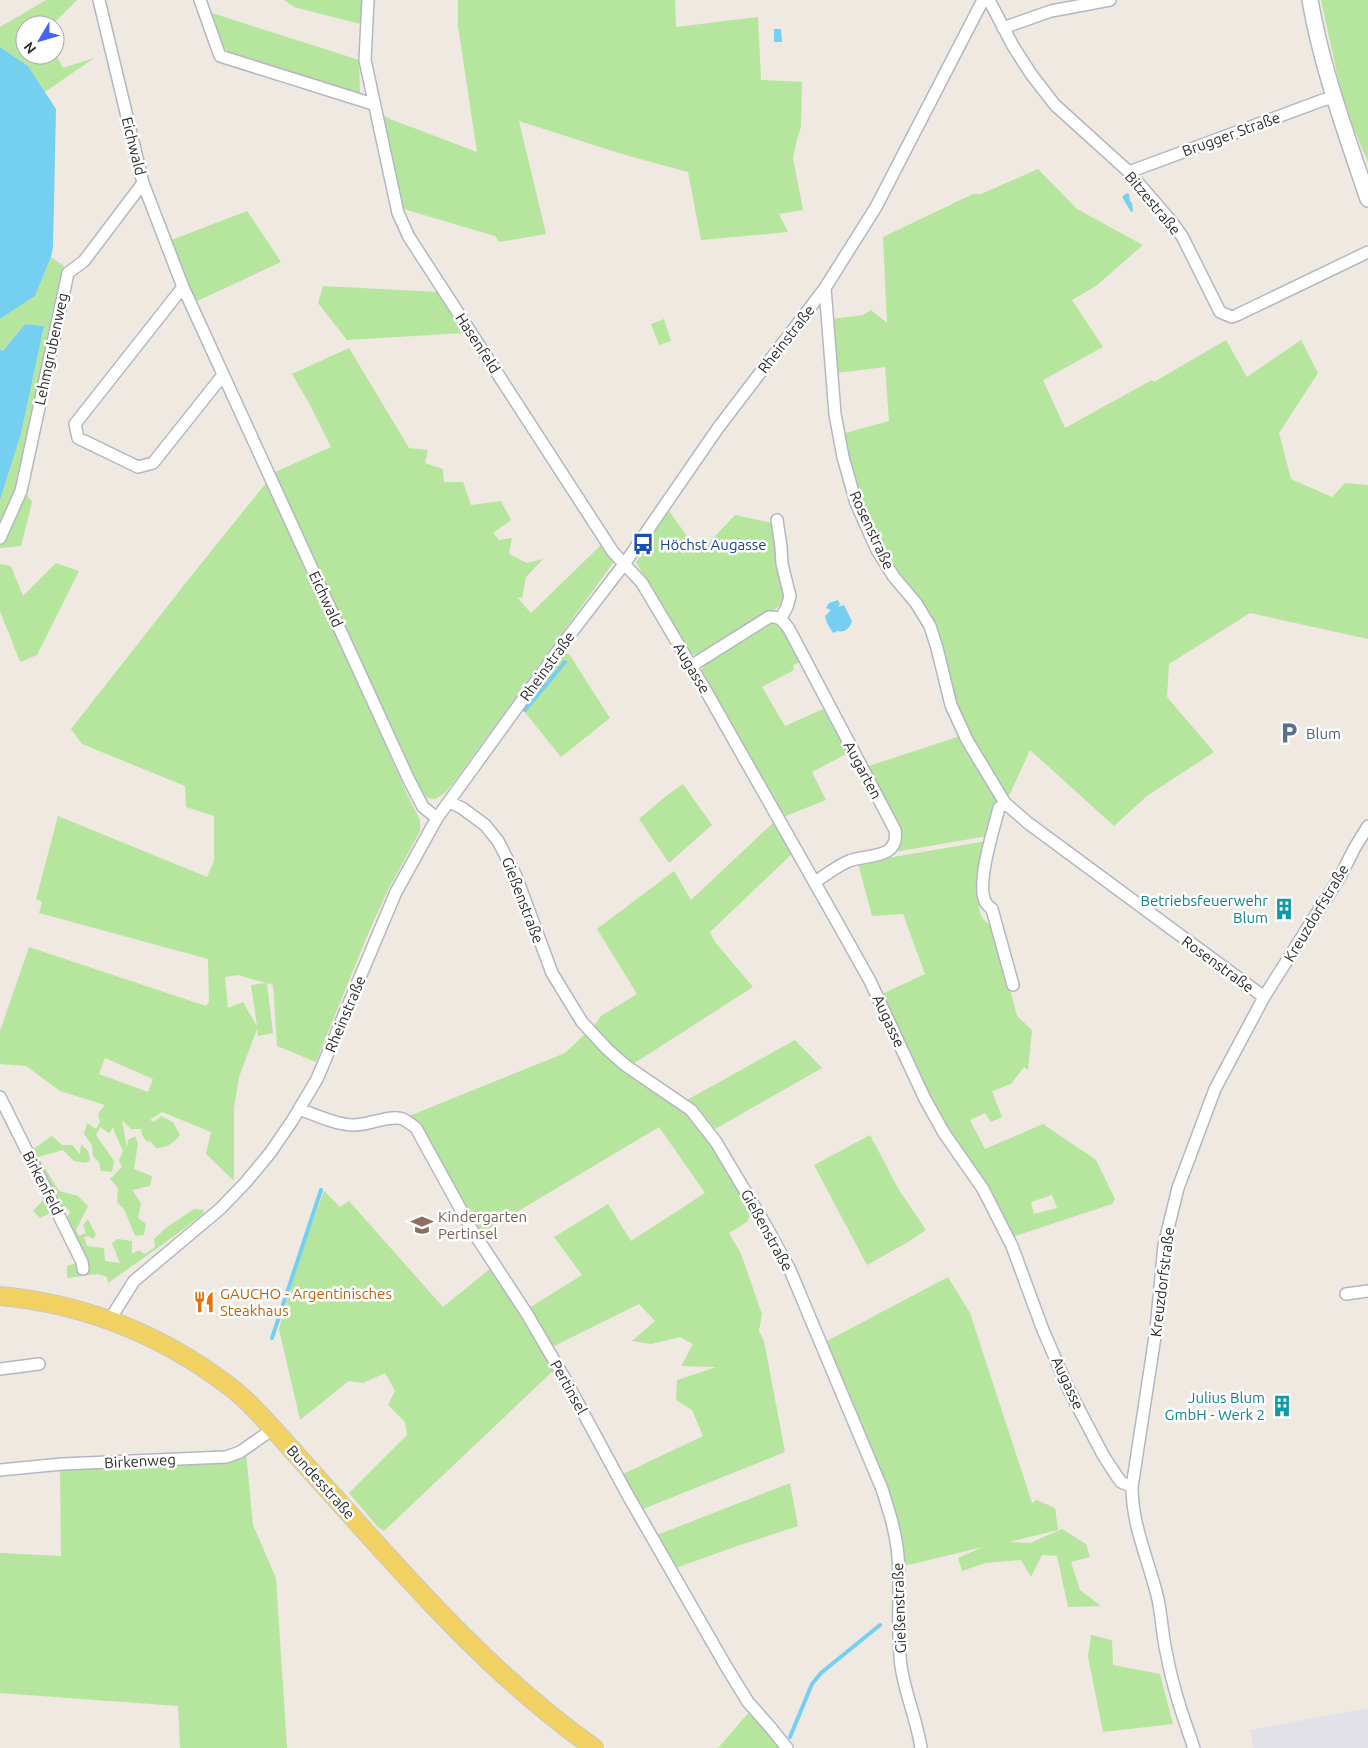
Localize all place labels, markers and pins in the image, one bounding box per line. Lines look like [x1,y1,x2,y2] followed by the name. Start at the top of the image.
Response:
[630,531,656,557] bus stop icon: Höchst Augasse
[660,536,767,553] place label: Höchst Augasse
[1276,720,1302,746] parking icon: Blum
[1306,725,1341,742] place label: Blum
[1140,892,1268,926] place label: Betriebsfeuerwehr Blum
[1271,896,1297,922] building icon: Betriebsfeuerwehr Blum
[438,1208,527,1242] place label: Kindergarten Pertinsel
[409,1212,435,1238] school or university icon: Kindergarten Pertinsel
[220,1285,392,1319] place label: GAUCHO - Argentinisches Steakhaus
[191,1289,217,1315] restaurant icon: GAUCHO - Argentinisches Steakhaus
[1165,1389,1265,1423] place label: Julius Blum GmbH - Werk 2
[1269,1393,1295,1419] building icon: Julius Blum GmbH - Werk 2

